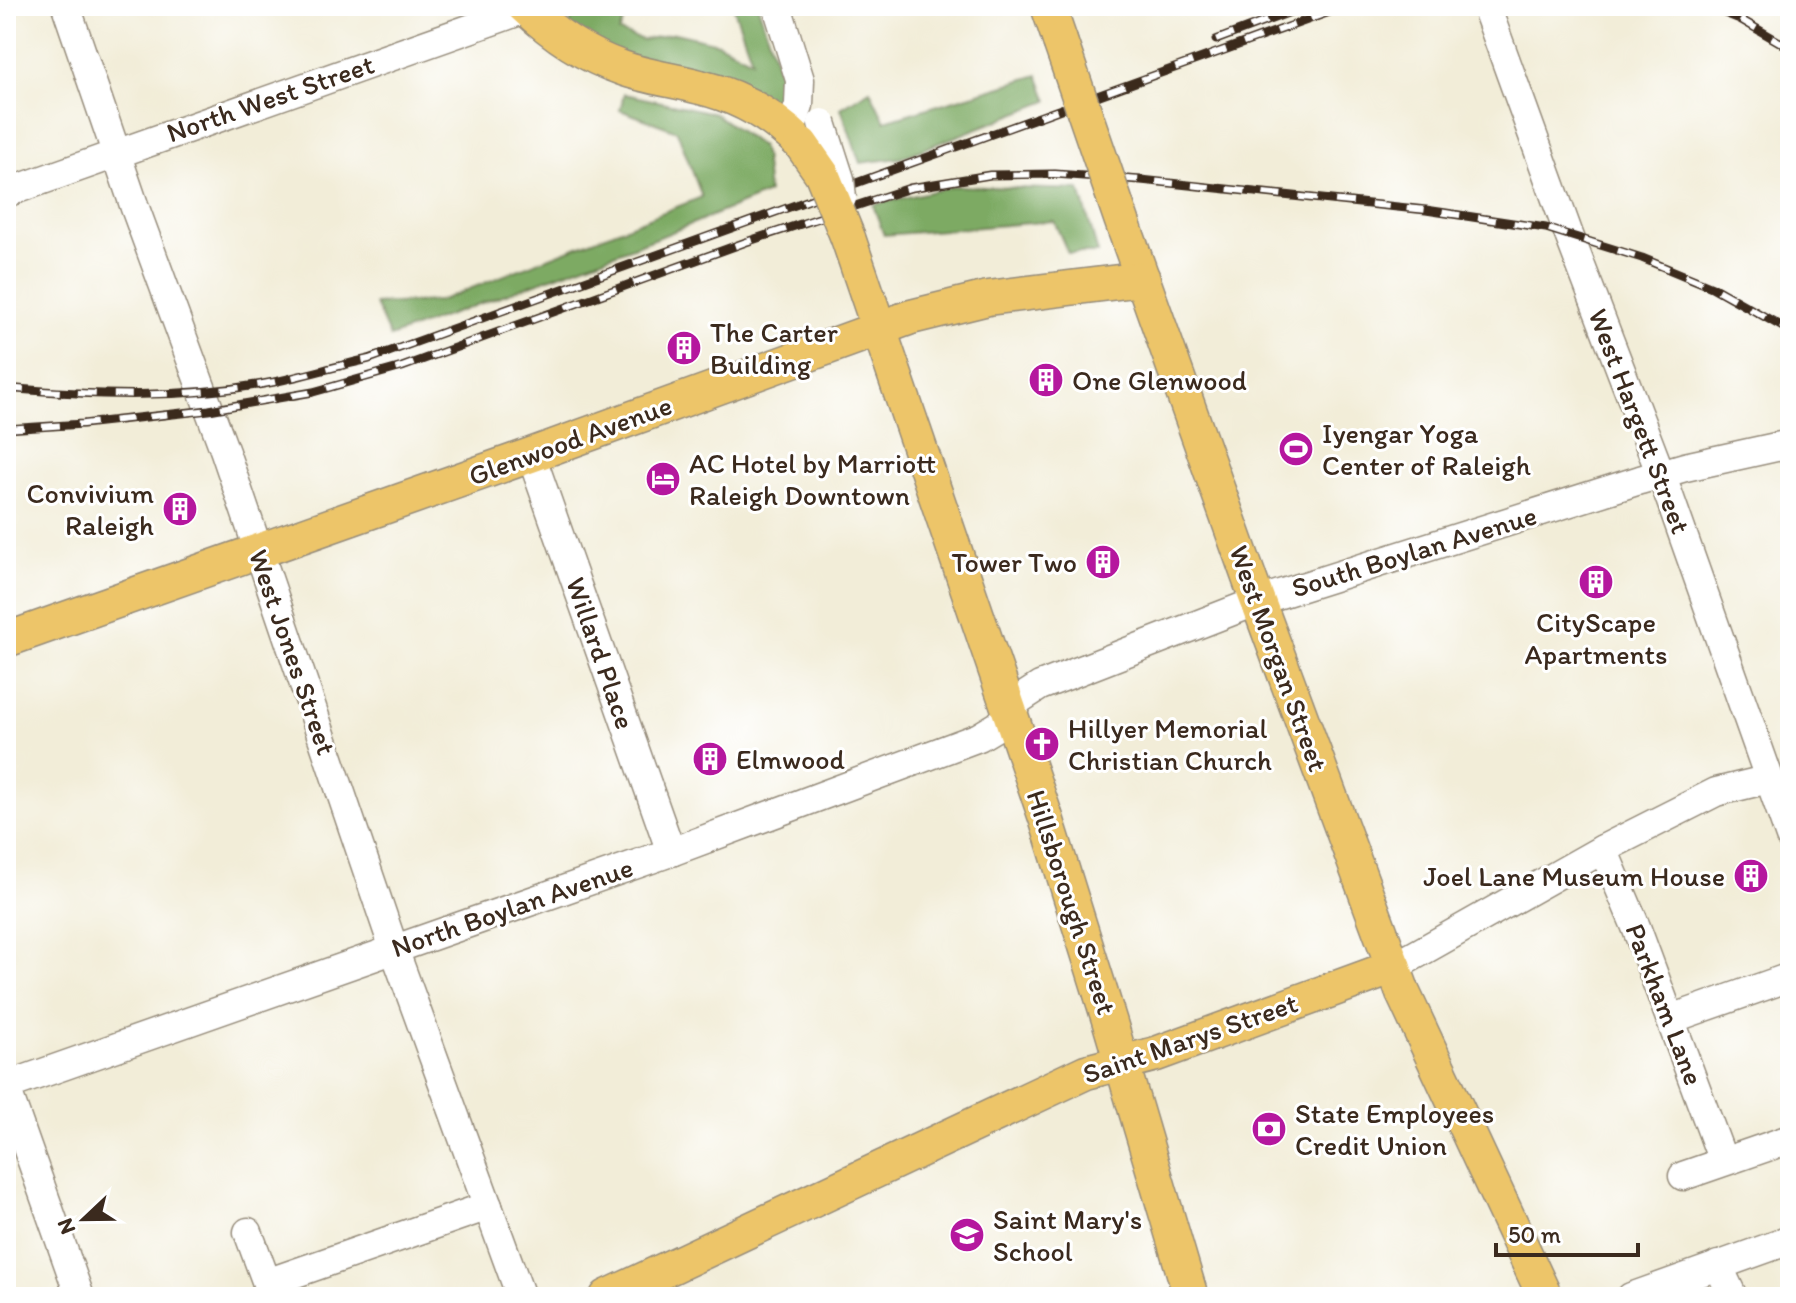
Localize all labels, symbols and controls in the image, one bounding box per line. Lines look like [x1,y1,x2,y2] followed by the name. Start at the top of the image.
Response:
[162,47,378,149] street label: North West Street
[1581,304,1699,538] street label: West Hargett Street
[710,315,838,381] place label: The Carter Building
[665,329,703,367] building icon: The Carter Building
[1027,361,1065,399] building icon: One Glenwood
[1072,363,1247,397] place label: One Glenwood
[464,387,676,493] street label: Glenwood Avenue
[1322,416,1531,482] place label: Iyengar Yoga Center of Raleigh
[1277,430,1315,468] sports icon: Iyengar Yoga Center of Raleigh
[689,446,936,512] place label: AC Hotel by Marriott Raleigh Downtown
[644,460,682,498] hotel icon: AC Hotel by Marriott Raleigh Downtown
[27,476,154,542] place label: Convivium Raleigh
[161,490,199,528] building icon: Convivium Raleigh
[1287,498,1541,604] street label: South Boylan Avenue
[1222,540,1336,776] street label: West Morgan Street
[1084,543,1122,581] building icon: Tower Two
[242,545,344,759] street label: West Jones Street
[952,545,1077,579] place label: Tower Two
[1577,563,1615,601] building icon: CityScape Apartments
[559,573,643,733] street label: Willard Place
[1524,605,1668,671] place label: CityScape Apartments
[1068,711,1272,777] place label: Hillyer Memorial Christian Church
[1023,725,1061,763] church icon: Hillyer Memorial Christian Church
[691,740,729,778] building icon: Elmwood
[736,742,846,776] place label: Elmwood
[1020,785,1124,1019] street label: Hillsborough Street
[387,850,637,964] street label: North Boylan Avenue
[1732,857,1770,895] building icon: Joel Lane Museum House
[1423,859,1725,893] place label: Joel Lane Museum House
[1619,918,1711,1090] street label: Parkham Lane
[1078,985,1302,1091] street label: Saint Marys Street
[1295,1096,1494,1162] place label: State Employees Credit Union
[1250,1110,1288,1148] bank icon: State Employees Credit Union
[44,1179,124,1259] north arrow
[993,1202,1142,1268] place label: Saint Mary's School
[1496,1207,1638,1257] scale bar
[51,1214,81,1238] text: N
[948,1216,986,1254] school or university icon: Saint Mary's School
[1508,1220,1561,1249] text: 50 m

